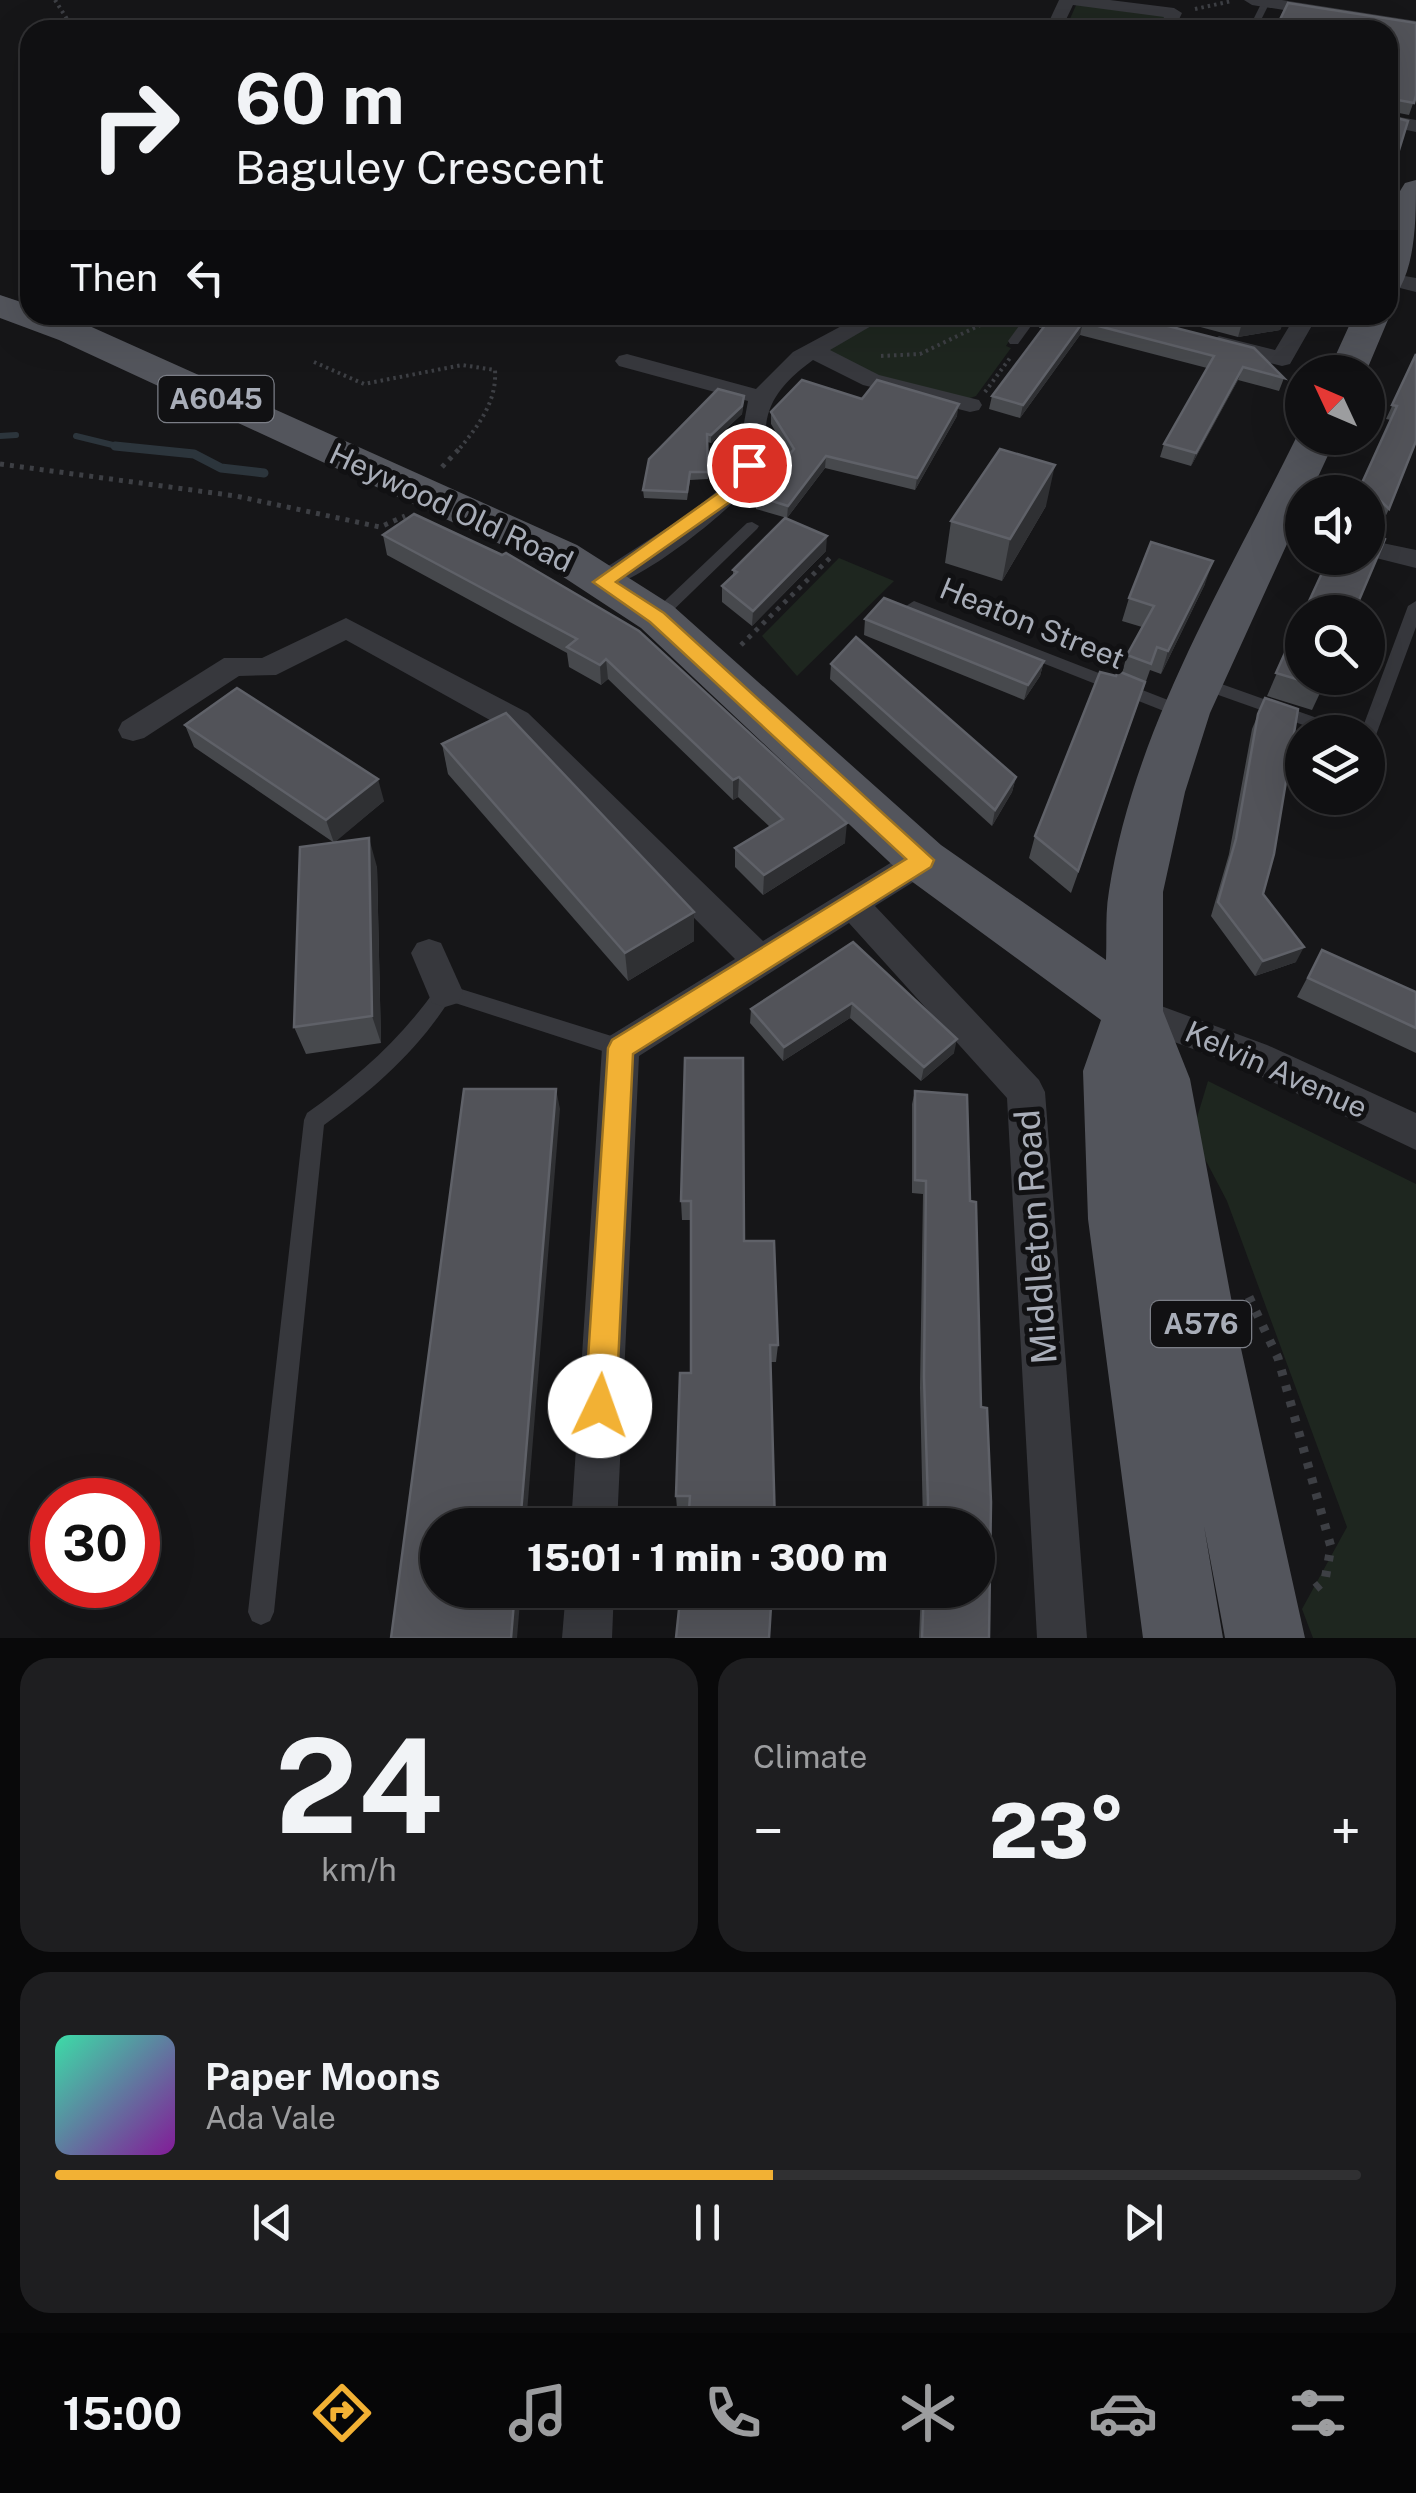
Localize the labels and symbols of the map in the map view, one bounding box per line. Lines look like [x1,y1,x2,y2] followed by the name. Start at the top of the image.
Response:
[1285,355,1385,455] north arrow
[158,376,274,422] road number: A6045
[707,423,792,508] pin
[324,435,579,579] street label: Heywood Old Road
[935,570,1130,676] street label: Heaton Street
[1180,1013,1373,1125] street label: Kelvin Avenue
[1006,1108,1065,1366] street label: Middleton Road
[1151,1301,1251,1347] road number: A576
[548,1354,652,1458] position arrow
[30,1478,160,1608] speed limit sign: 30

